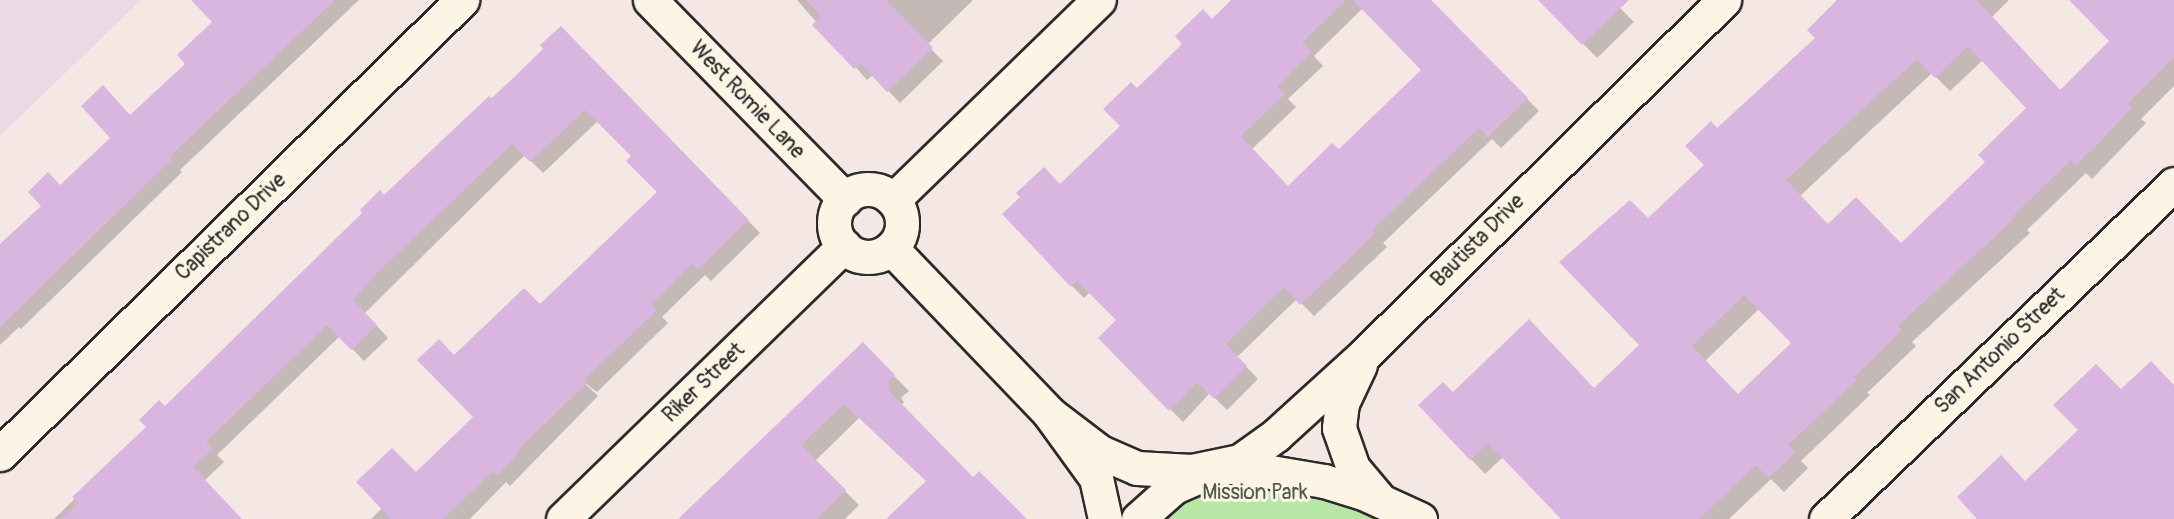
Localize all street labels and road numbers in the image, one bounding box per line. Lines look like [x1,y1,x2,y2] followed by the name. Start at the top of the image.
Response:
[684,36,810,164] street label: West Romie Lane
[171,168,291,286] street label: Capistrano Drive
[1426,189,1530,293] street label: Bautista Drive
[1930,283,2070,419] street label: San Antonio Street
[658,338,750,428] street label: Riker Street

